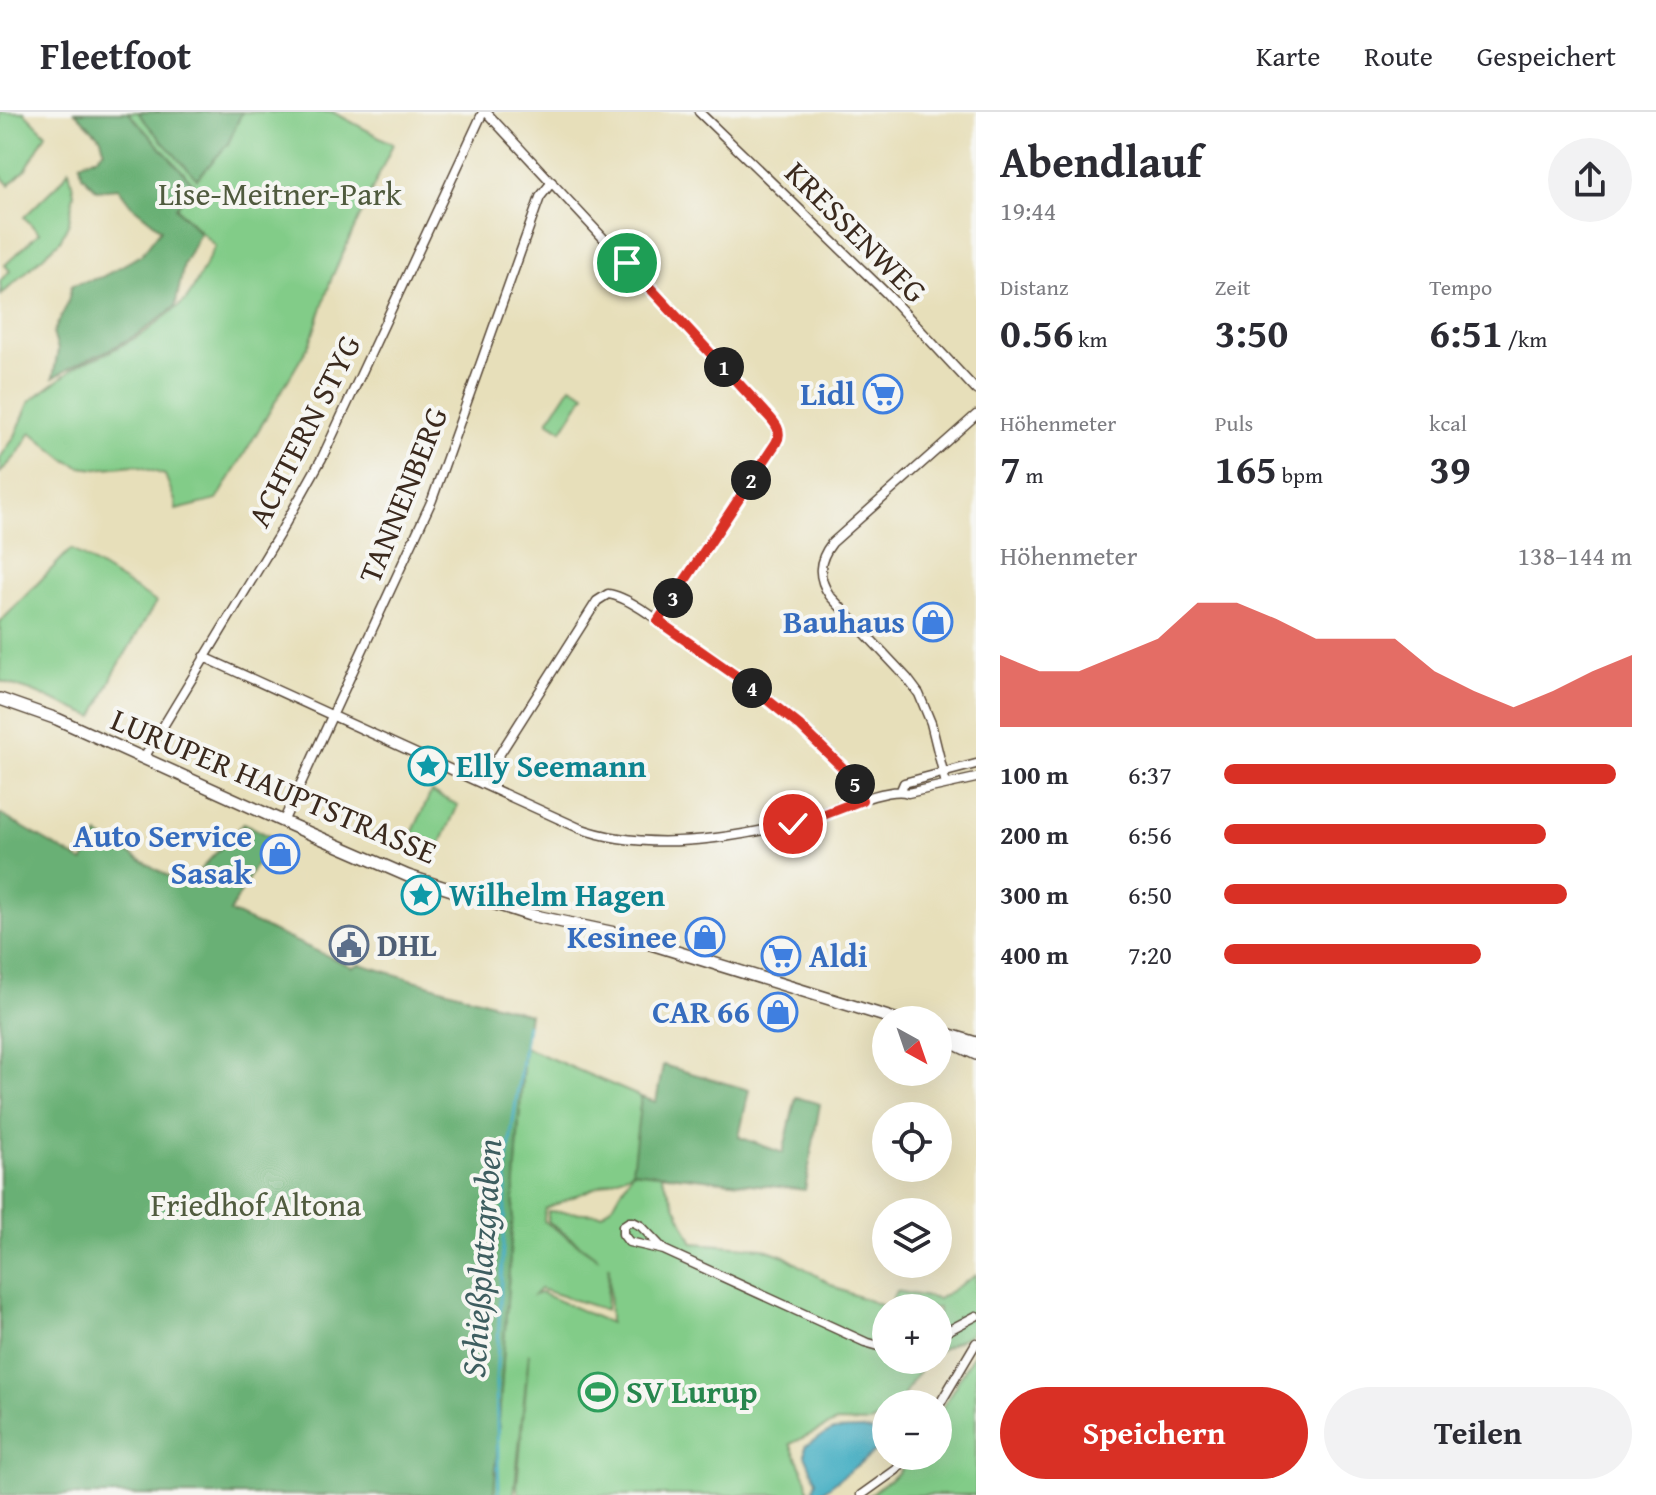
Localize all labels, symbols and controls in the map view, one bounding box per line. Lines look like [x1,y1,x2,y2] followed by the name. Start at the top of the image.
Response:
[40,27,191,83] text: Fleetfoot
[1256,35,1320,76] text: Karte
[1364,35,1433,76] text: Route
[1477,35,1616,76] text: Gespeichert
[1000,129,1202,193] text: Abendlauf
[1548,138,1632,222] button: share
[775,150,938,313] street label: KRESSENWEG
[158,170,403,217] park label: Lise-Meitner-Park
[1000,191,1056,230] text: 19:44
[593,229,661,297] pin
[605,241,649,285] icon: arrive
[1000,271,1068,303] text: Distanz
[1215,271,1251,303] text: Zeit
[1429,271,1492,303] text: Tempo
[1000,303,1073,362] text: 0.56
[1215,303,1288,362] text: 3:50
[1429,303,1503,362] text: 6:51
[1073,323,1107,355] text: km
[1503,323,1547,355] text: /km
[235,327,372,535] street label: ACHTERN STYG
[704,347,744,387] pin: 1
[718,351,730,383] text: 1
[800,370,855,417] place label: Lidl
[862,373,904,415] supermarket icon: Lidl
[346,400,459,590] street label: TANNENBERG
[1000,407,1116,439] text: Höhenmeter
[1215,407,1253,439] text: Puls
[1429,407,1467,439] text: kcal
[1000,439,1021,498] text: 7
[1215,439,1277,498] text: 165
[1429,439,1471,498] text: 39
[1021,459,1044,491] text: m
[1277,459,1323,491] text: bpm
[731,460,771,500] pin: 2
[745,464,757,496] text: 2
[1000,536,1137,575] text: Höhenmeter
[1518,536,1632,575] text: 138–144 m
[653,578,693,618] pin: 3
[667,582,679,614] text: 3
[783,598,905,645] place label: Bauhaus
[912,601,954,643] shop icon: Bauhaus
[732,668,772,708] pin: 4
[746,672,758,704] text: 4
[104,696,444,875] street label: LURUPER HAUPTSTRASSE
[456,742,646,789] place label: Elly Seemann
[407,745,449,787] place icon: Elly Seemann
[1000,755,1068,794] text: 100 m
[1128,755,1172,794] text: 6:37
[835,764,875,804] pin: 5
[849,768,861,800] text: 5
[759,790,827,858] pin
[771,802,815,846] icon: check
[73,812,253,896] place label: Auto Service Sasak
[1000,815,1068,854] text: 200 m
[1128,815,1172,854] text: 6:56
[259,833,301,875] shop icon: Auto Service Sasak
[449,871,665,918] place label: Wilhelm Hagen
[400,874,442,916] place icon: Wilhelm Hagen
[1000,875,1068,914] text: 300 m
[1128,875,1172,914] text: 6:50
[567,913,677,960] place label: Kesinee
[684,916,726,958] shop icon: Kesinee
[377,921,437,968] place label: DHL
[328,924,370,966] public building icon: DHL
[809,932,868,979] place label: Aldi
[760,935,802,977] supermarket icon: Aldi
[1000,935,1068,974] text: 400 m
[1128,935,1172,974] text: 7:20
[652,988,750,1035] place label: CAR 66
[757,991,799,1033] shop icon: CAR 66
[872,1006,952,1086] north arrow
[872,1006,952,1470] map controls
[872,1102,952,1182] button: locate
[448,1137,513,1379] water label: Schießplatzgraben
[151,1181,361,1228] park label: Friedhof Altona
[872,1198,952,1278] button: layers
[872,1294,952,1374] button: +
[626,1368,758,1415] place label: SV Lurup
[577,1371,619,1413] sports icon: SV Lurup
[1000,1387,1308,1479] button: Speichern
[1324,1387,1632,1479] button: Teilen
[872,1390,952,1470] button: −

